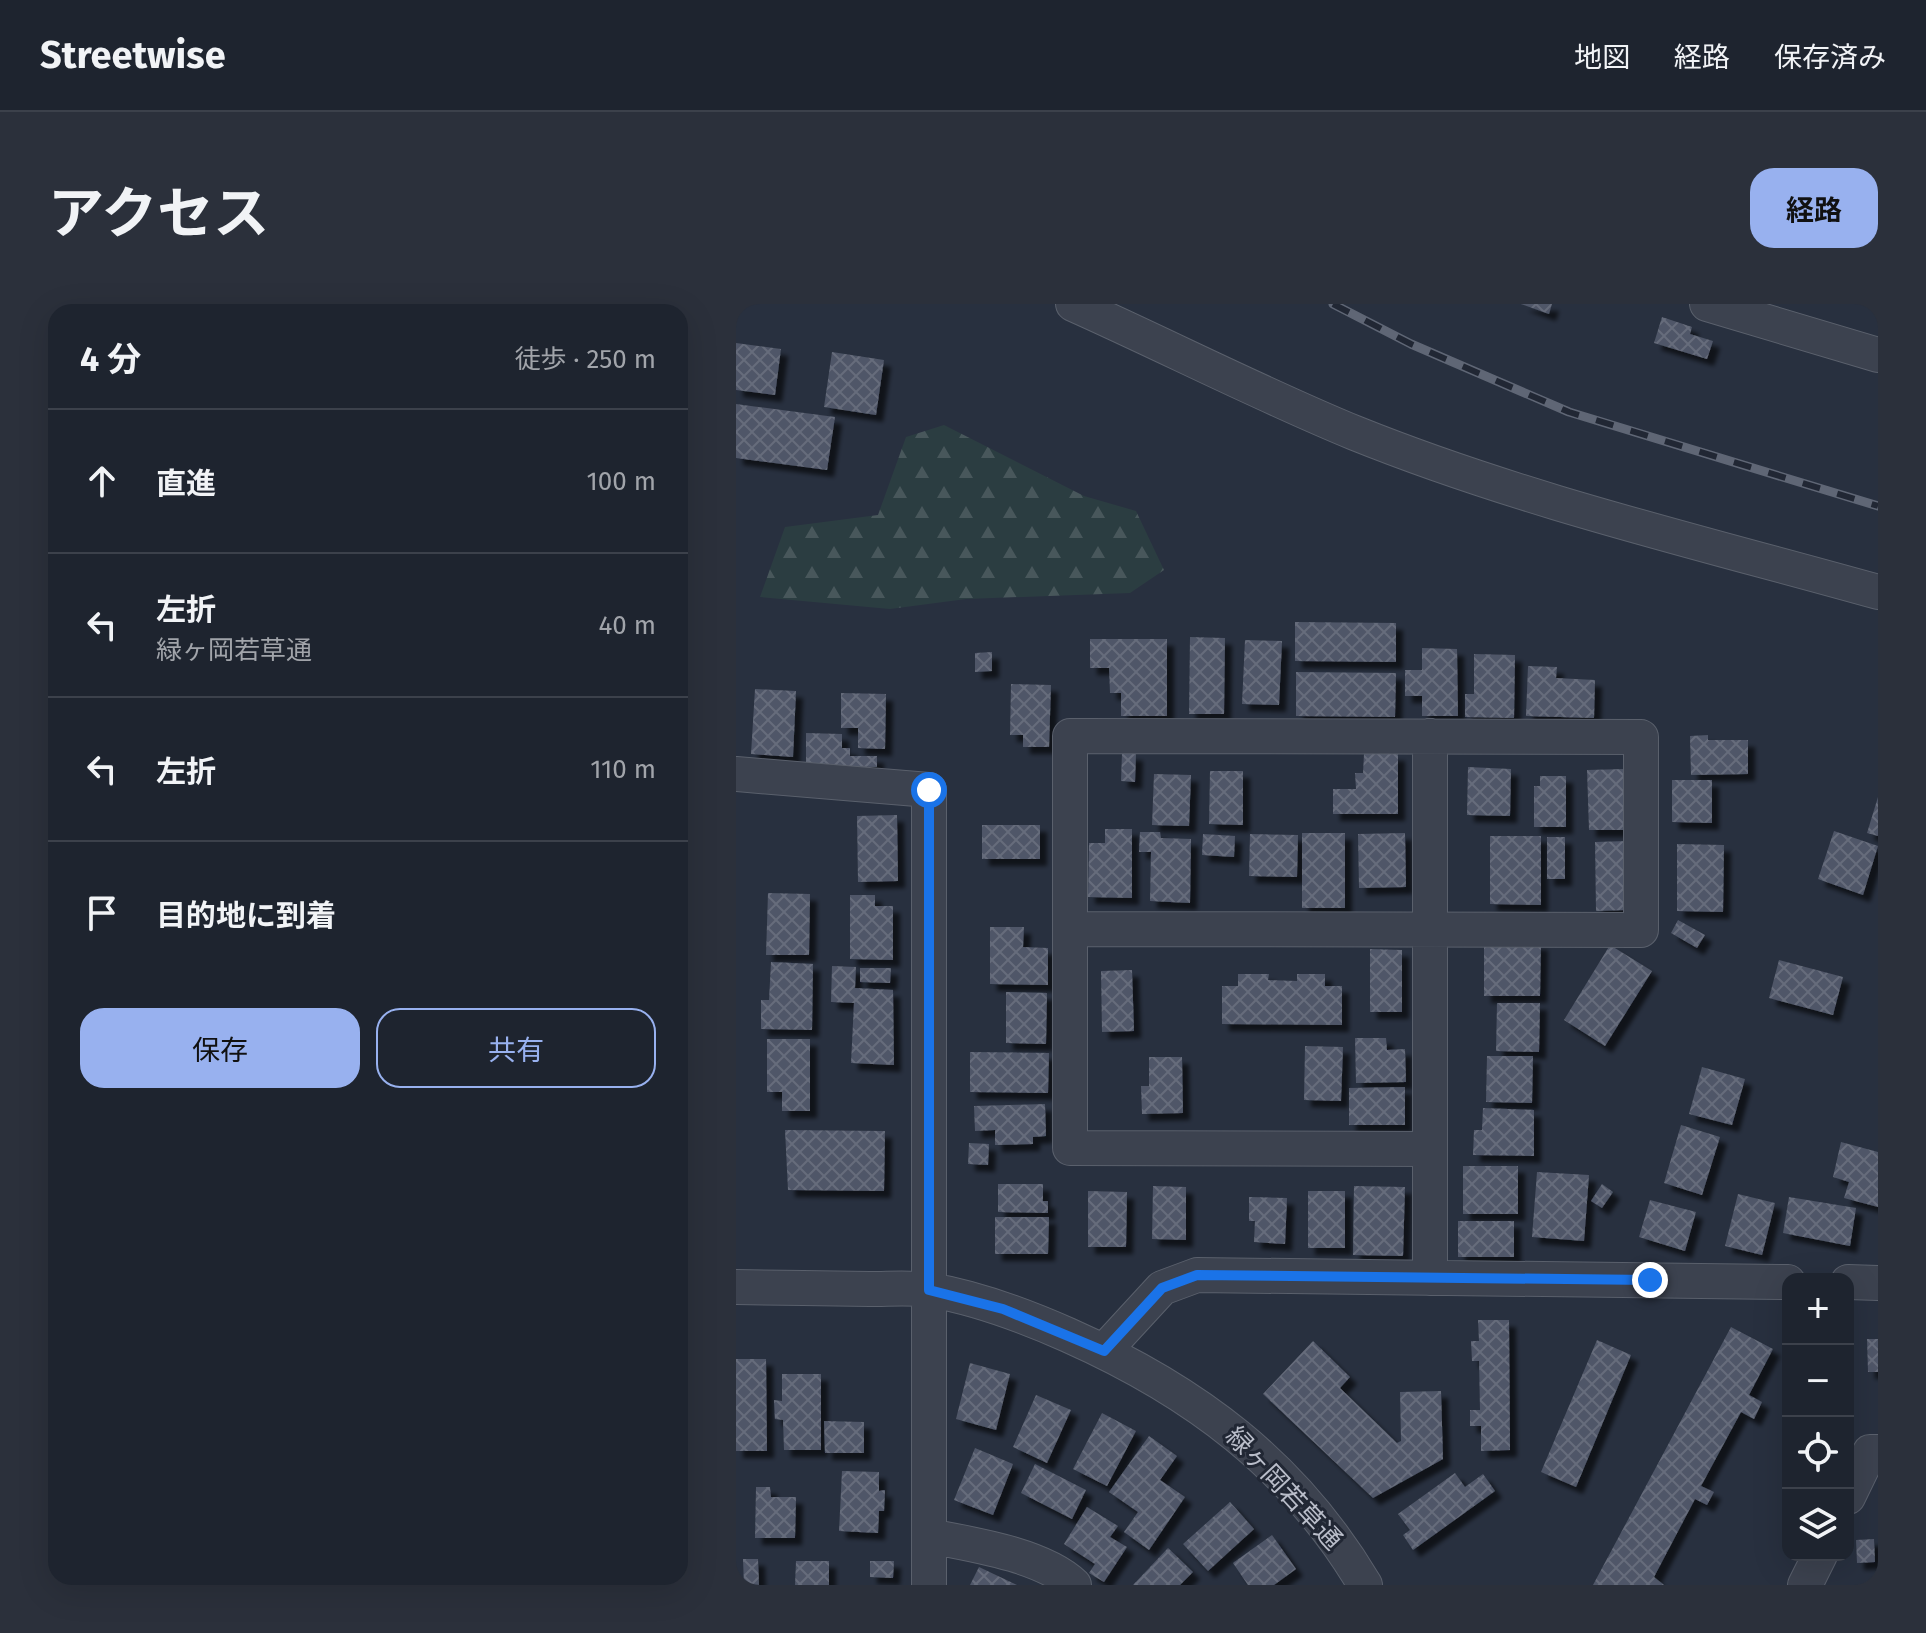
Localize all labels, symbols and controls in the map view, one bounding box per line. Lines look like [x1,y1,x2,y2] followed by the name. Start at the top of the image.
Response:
[40,32,226,78] text: Streetwise
[1574,41,1630,74] text: 地図
[1674,41,1730,74] text: 経路
[1774,41,1886,74] text: 保存済み
[1750,168,1878,248] button: 経路
[48,181,269,248] text: アクセス
[80,339,141,380] text: 4 分
[514,344,656,375] text: 徒歩 · 250 m
[80,459,124,503] icon: ahead
[156,466,216,502] text: 直進
[587,466,656,497] text: 100 m
[156,592,216,628] text: 左折
[80,603,124,647] icon: left
[598,610,656,641] text: 40 m
[156,635,312,666] text: 緑ヶ岡若草通
[80,747,124,791] icon: left
[156,754,216,790] text: 左折
[590,754,656,785] text: 110 m
[911,772,947,808] route start
[80,891,124,935] icon: arrive
[156,898,336,934] text: 目的地に到着
[80,1008,360,1088] button: 保存
[376,1008,656,1088] button: 共有
[1632,1262,1668,1298] route end
[1782,1273,1854,1561] map controls
[1782,1273,1854,1345] button: +
[1782,1345,1854,1417] button: −
[1782,1417,1854,1489] button: locate
[1219,1421,1348,1556] street label: 緑ヶ岡若草通
[1782,1489,1854,1561] button: layers

